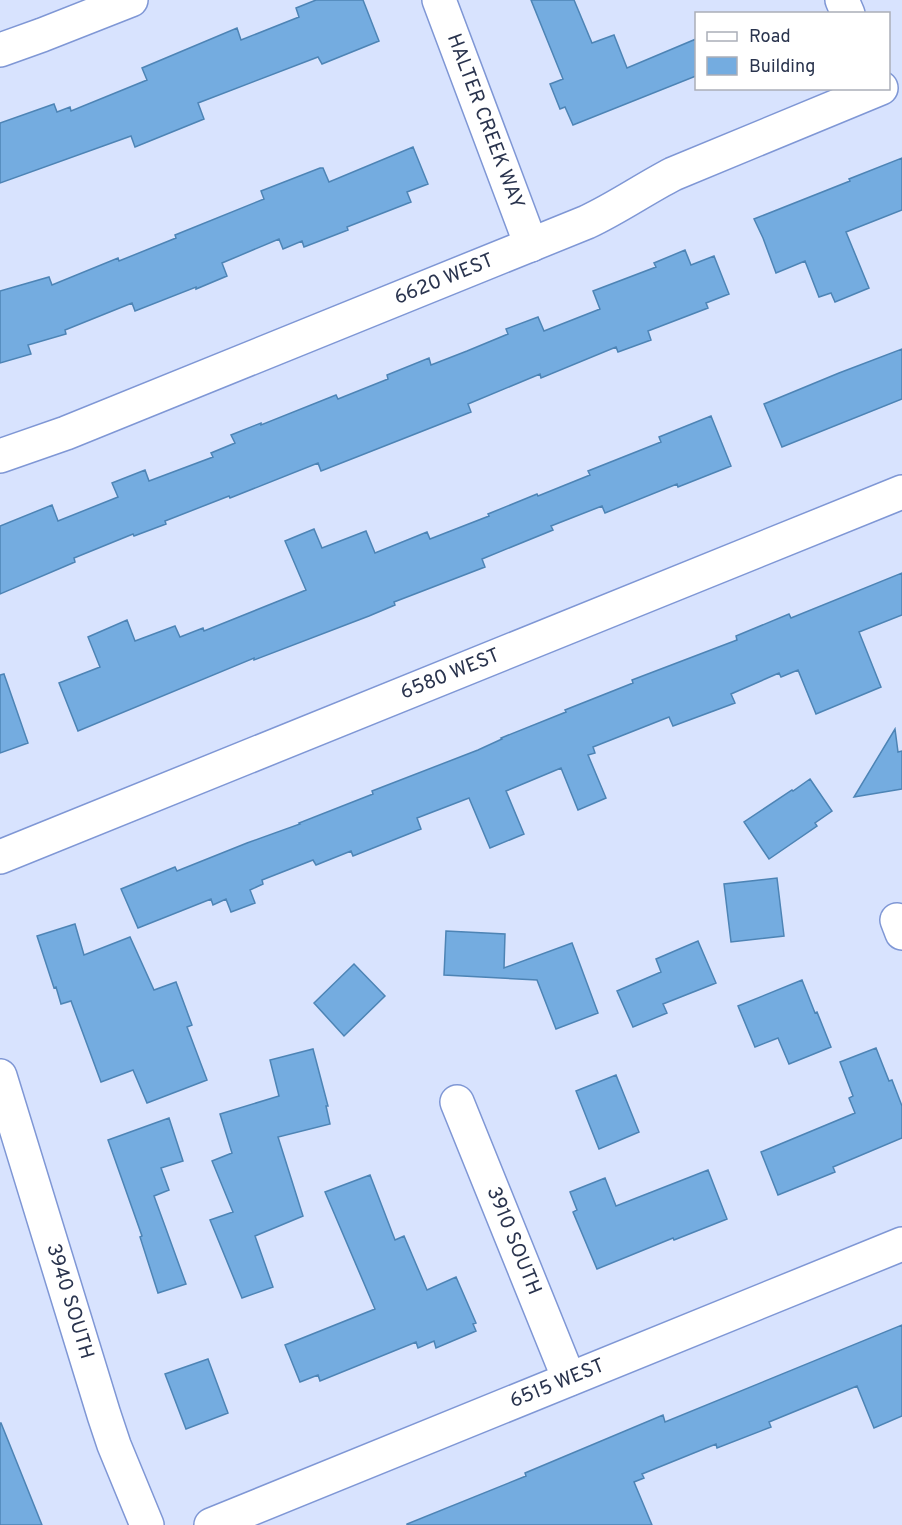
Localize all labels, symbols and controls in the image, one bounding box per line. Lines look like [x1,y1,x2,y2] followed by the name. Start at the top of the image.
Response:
[695,12,890,90] legend
[749,26,791,49] text: Road
[440,30,530,213] street label: HALTER CREEK WAY
[749,56,815,79] text: Building
[391,248,498,312] street label: 6620 WEST
[397,643,504,706] street label: 6580 WEST
[480,1183,547,1299] street label: 3910 SOUTH
[39,1241,99,1363] street label: 3940 SOUTH
[506,1353,609,1415] street label: 6515 WEST

